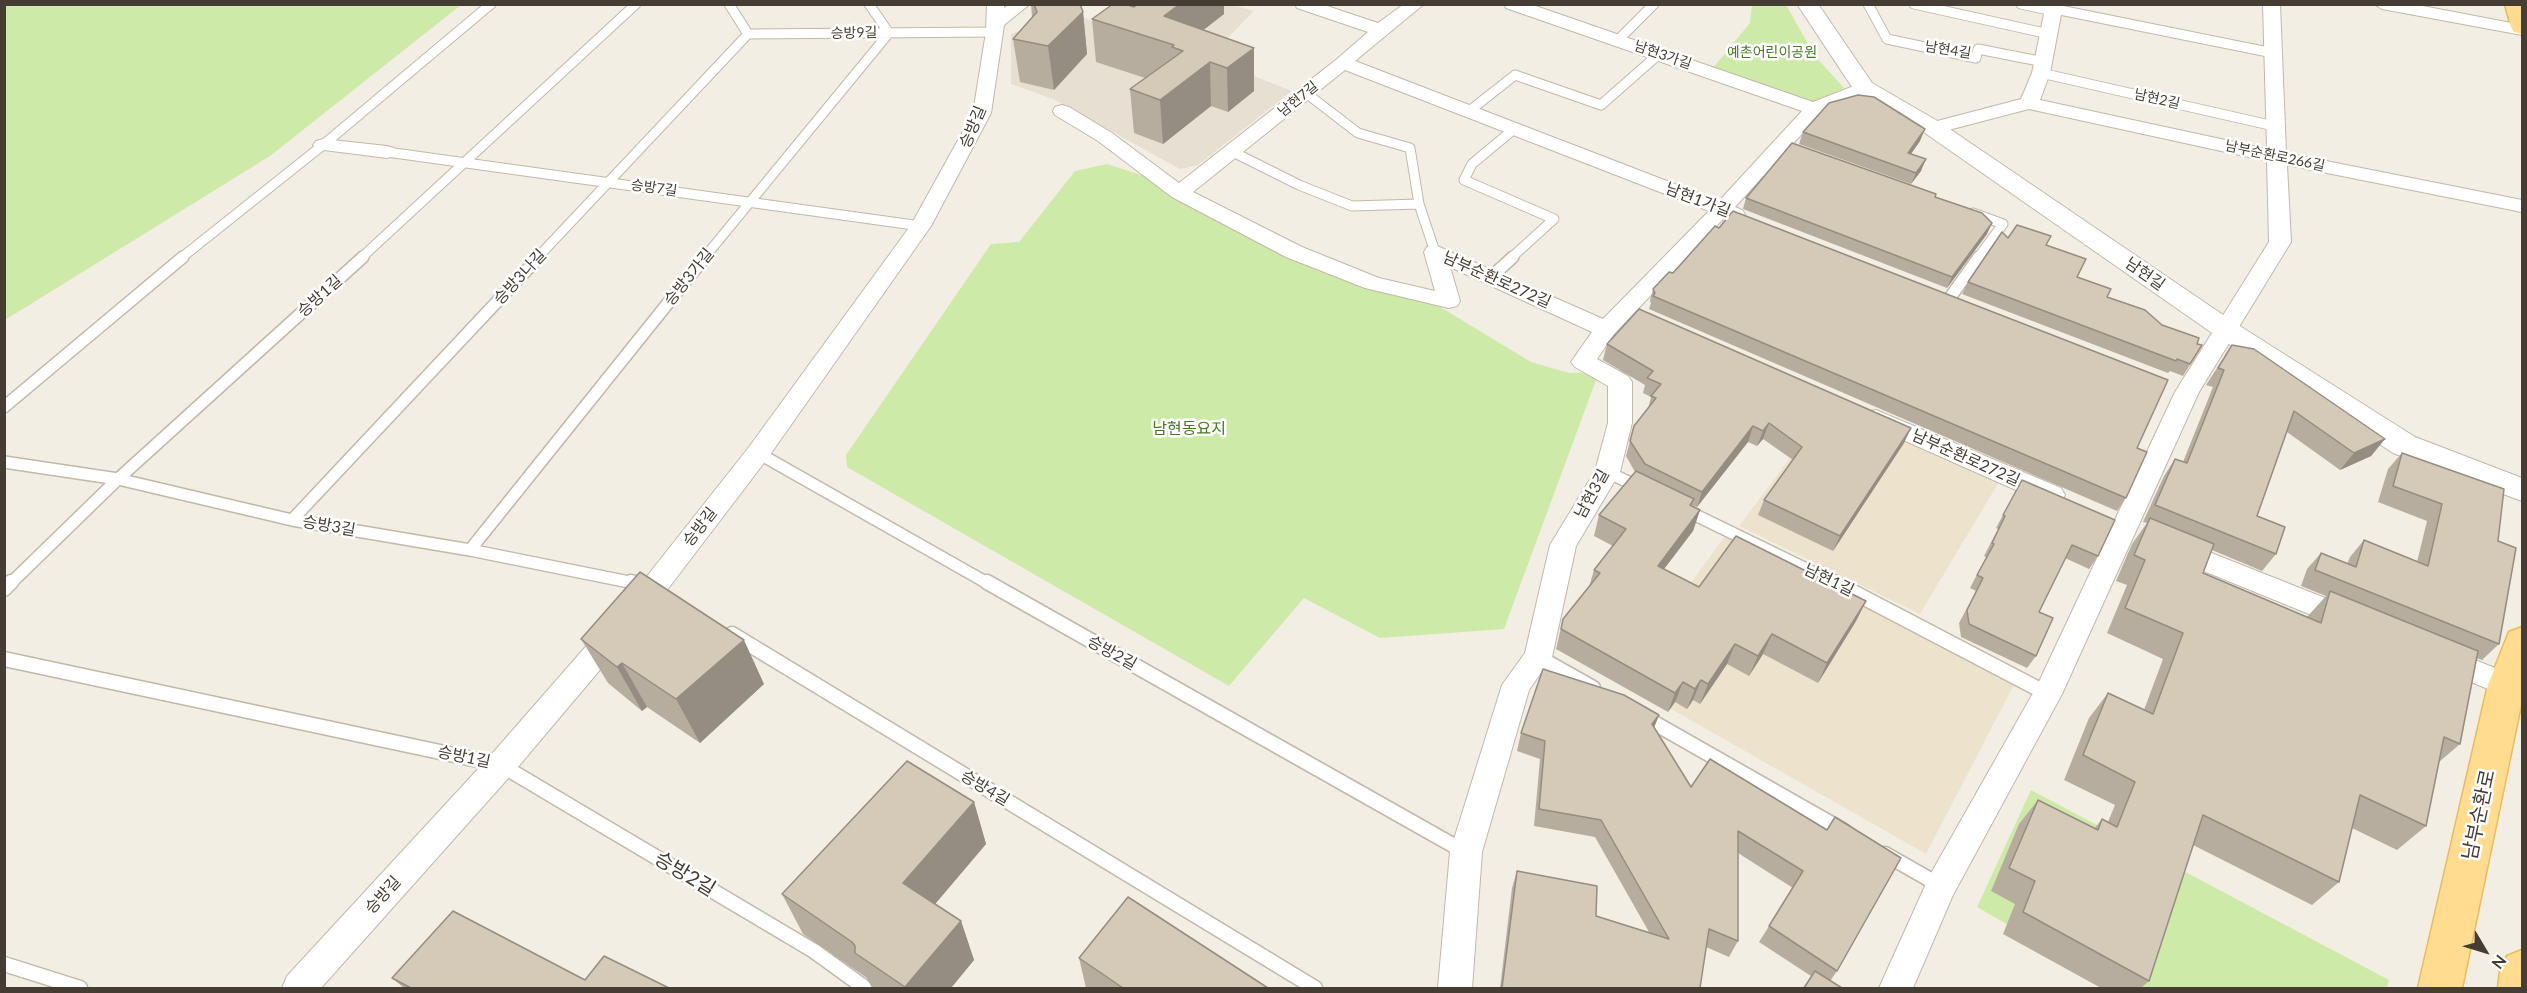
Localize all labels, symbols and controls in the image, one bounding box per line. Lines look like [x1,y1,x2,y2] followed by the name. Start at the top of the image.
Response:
[830,24,878,42] street label: 승방9길
[1632,37,1694,73] street label: 남현3가길
[1924,38,1972,62] street label: 남현4길
[1727,44,1817,60] park label: 예촌어린이공원
[1275,78,1321,120] street label: 남현7길
[2132,86,2182,112] street label: 남현2길
[956,103,990,151] street label: 승방길
[2224,137,2326,175] street label: 남부순환로266길
[630,176,678,200] street label: 승방7길
[1663,179,1733,221] street label: 남현1가길
[660,244,718,310] street label: 승방3가길
[490,246,550,308] street label: 승방3나길
[1440,248,1554,312] street label: 남부순환로272길
[2121,253,2169,295] street label: 남현길
[294,271,346,321] street label: 승방1길
[1152,419,1226,439] park label: 남현동요지
[1909,426,2023,490] street label: 남부순환로272길
[1571,466,1613,522] street label: 남현3길
[679,504,721,550] street label: 승방길
[301,512,357,540] street label: 승방3길
[1801,560,1857,600] street label: 남현1길
[1084,632,1140,674] street label: 승방2길
[436,742,492,772] street label: 승방1길
[957,766,1013,810] street label: 승방4길
[2458,768,2500,862] street label: 남부순환로
[650,847,720,901] street label: 승방2길
[361,872,405,918] street label: 승방길
[2455,921,2515,981] north arrow
[2488,952,2511,973] text: N

